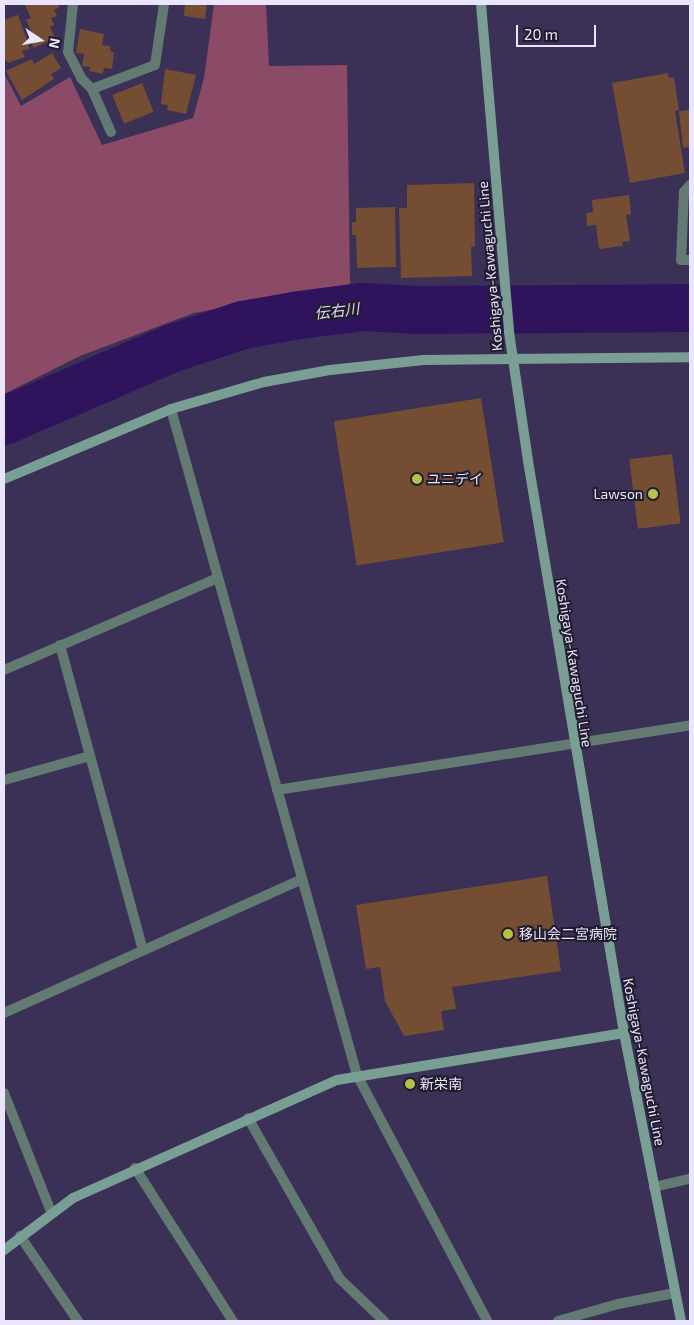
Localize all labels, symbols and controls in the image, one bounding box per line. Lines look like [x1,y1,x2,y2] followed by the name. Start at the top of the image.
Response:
[15,15,65,65] north arrow
[519,15,599,47] scale bar
[524,25,558,43] text: 20 m
[46,37,65,50] text: N
[474,180,506,352] street label: Koshigaya-Kawaguchi Line
[314,299,360,323] water label: 伝右川
[427,471,483,487] place label: ユニデイ
[411,473,423,485] marker: ユニデイ
[593,486,643,502] place label: Lawson
[647,488,659,500] marker: Lawson
[552,578,596,748] street label: Koshigaya-Kawaguchi Line
[519,926,617,942] place label: 移山会二宮病院
[501,927,515,941] marker: 移山会二宮病院
[620,977,668,1147] street label: Koshigaya-Kawaguchi Line
[420,1076,462,1092] place label: 新栄南
[404,1078,416,1090] marker: 新栄南

